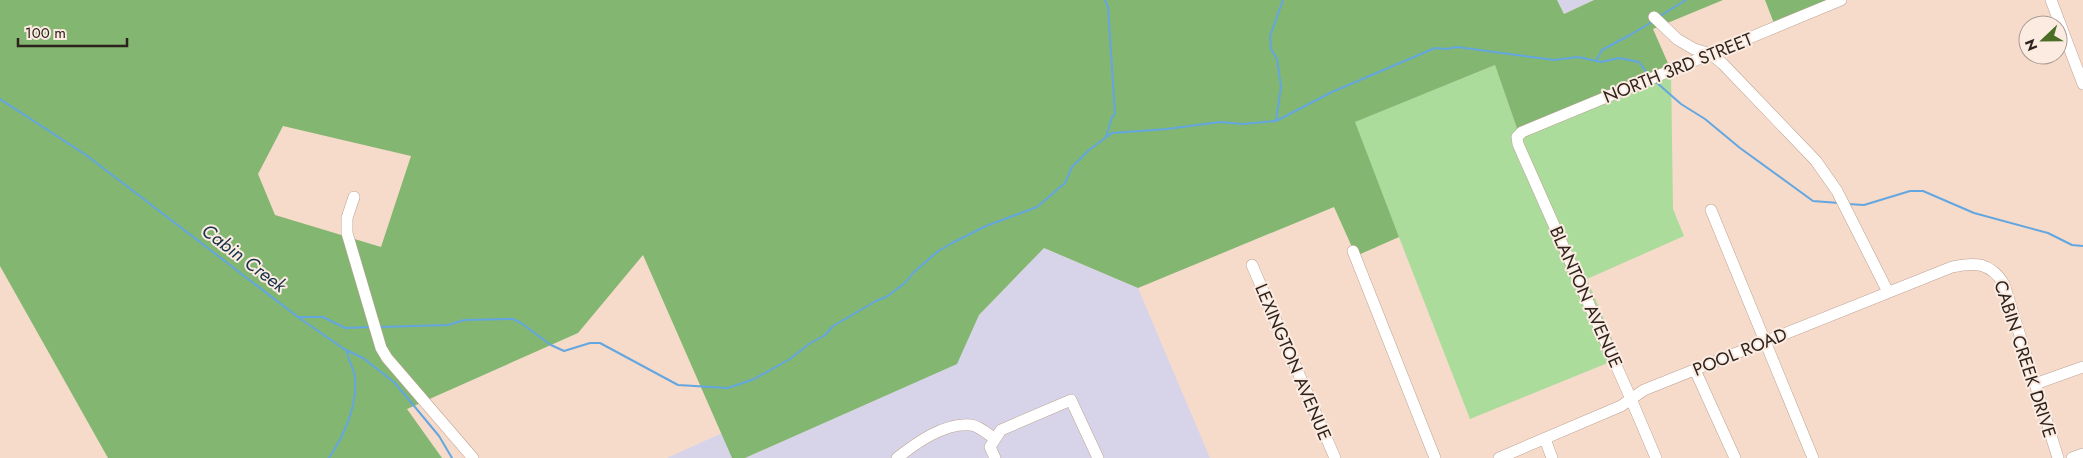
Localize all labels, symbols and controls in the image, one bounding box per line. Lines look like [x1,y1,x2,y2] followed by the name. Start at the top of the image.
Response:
[18,15,126,47] scale bar
[2018,15,2068,65] north arrow
[25,22,66,44] text: 100 m
[1599,26,1757,110] street label: NORTH 3RD STREET
[2020,36,2042,54] text: N
[196,217,293,299] water label: Cabin Creek
[1543,222,1629,372] street label: BLANTON AVENUE
[1987,277,2063,441] street label: CABIN CREEK DRIVE
[1248,280,1338,444] street label: LEXINGTON AVENUE
[1689,321,1791,383] street label: POOL ROAD

